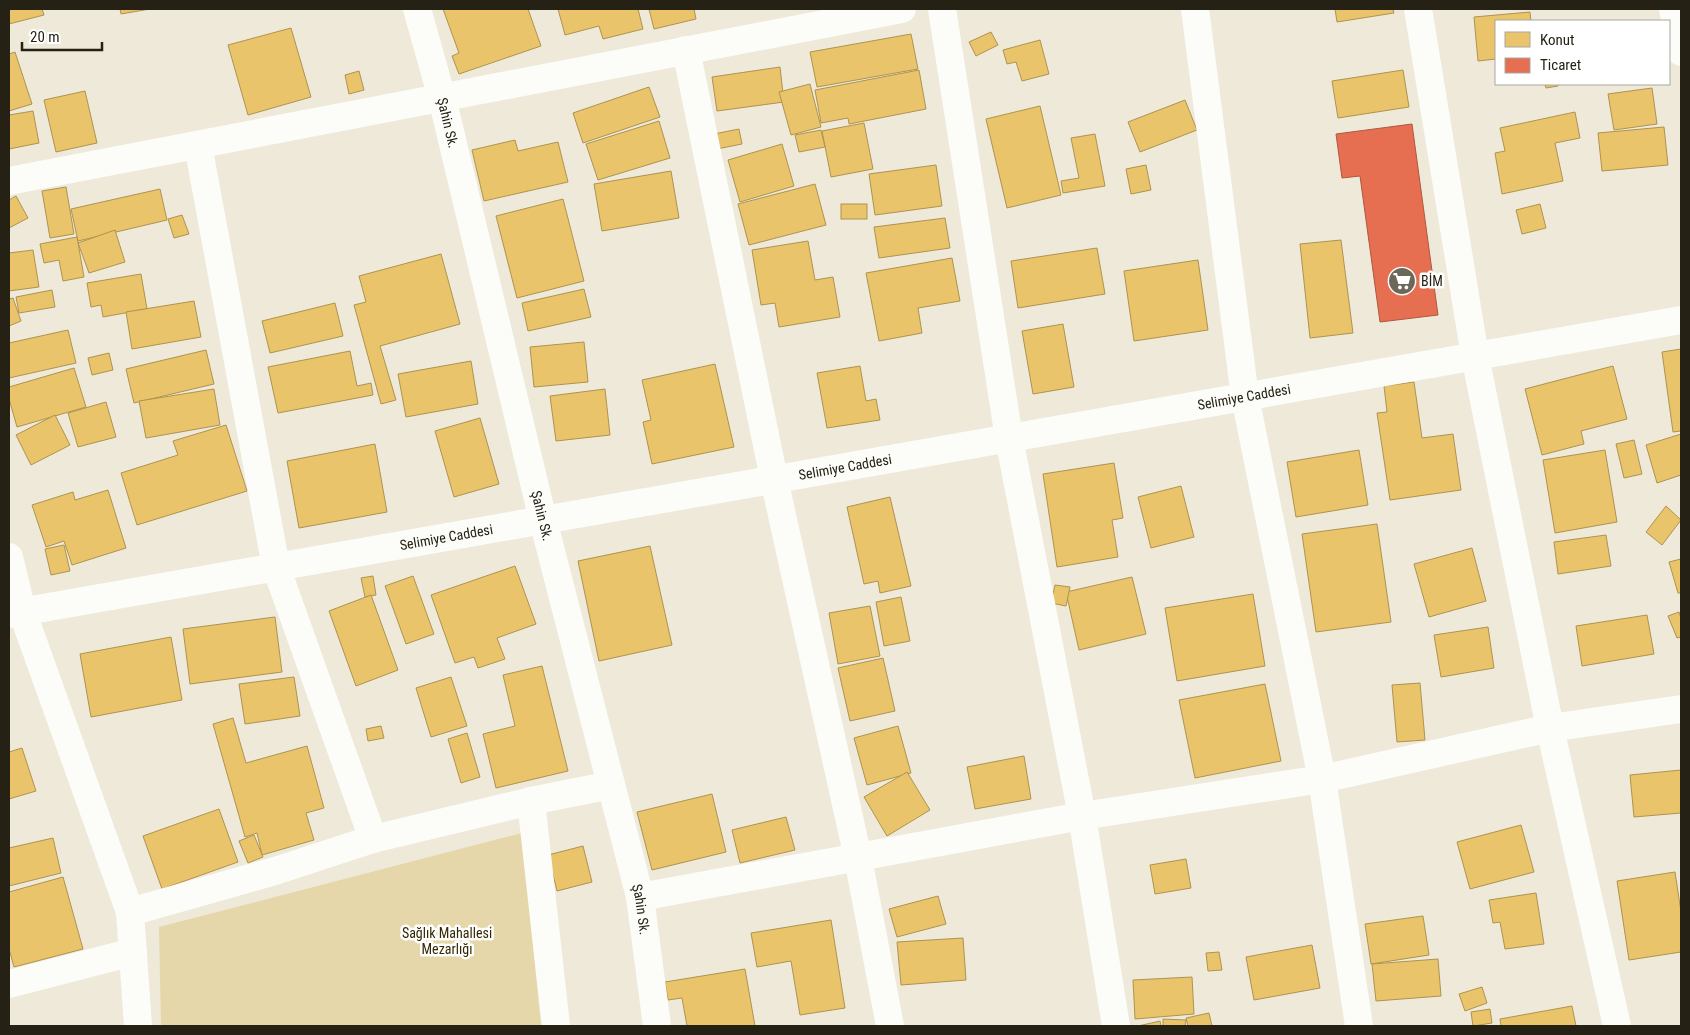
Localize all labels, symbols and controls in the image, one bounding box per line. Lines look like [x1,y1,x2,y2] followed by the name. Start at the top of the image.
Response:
[22,20,102,52] scale bar
[1495,20,1670,85] legend
[30,28,60,46] text: 20 m
[1540,31,1574,49] text: Konut
[1540,56,1581,74] text: Ticaret
[434,96,462,150] street label: Şahin Sk.
[1387,266,1417,296] supermarket icon: BİM
[1421,273,1443,289] place label: BİM
[1196,381,1292,413] street label: Selimiye Caddesi
[797,451,893,483] street label: Selimiye Caddesi
[528,489,556,543] street label: Şahin Sk.
[398,521,494,553] street label: Selimiye Caddesi
[629,882,653,936] street label: Şahin Sk.
[402,925,492,957] park label: Sağlık Mahallesi Mezarlığı

